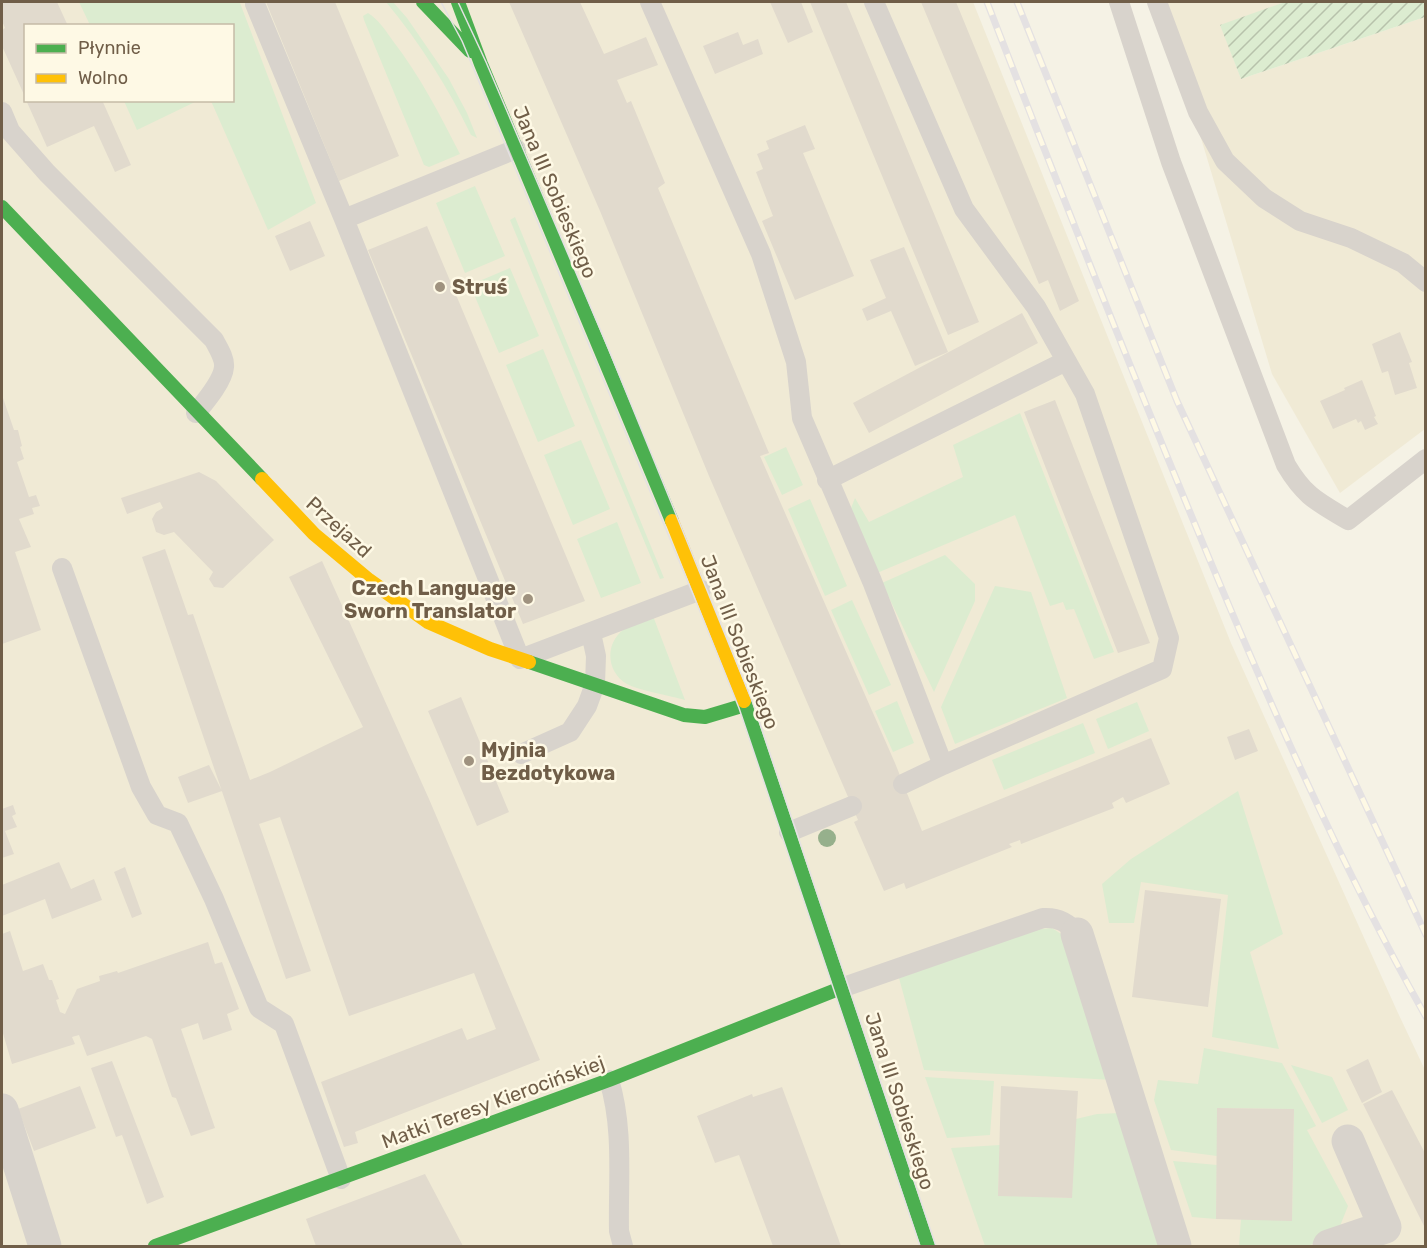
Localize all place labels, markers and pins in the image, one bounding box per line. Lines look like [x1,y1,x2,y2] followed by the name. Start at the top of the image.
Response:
[452,275,508,299] place label: Struś
[433,280,447,294] marker: Struś
[344,576,516,623] place label: Czech Language Sworn Translator
[521,592,535,606] marker: Czech Language Sworn Translator
[481,738,615,785] place label: Myjnia Bezdotykowa
[462,754,476,768] marker: Myjnia Bezdotykowa

